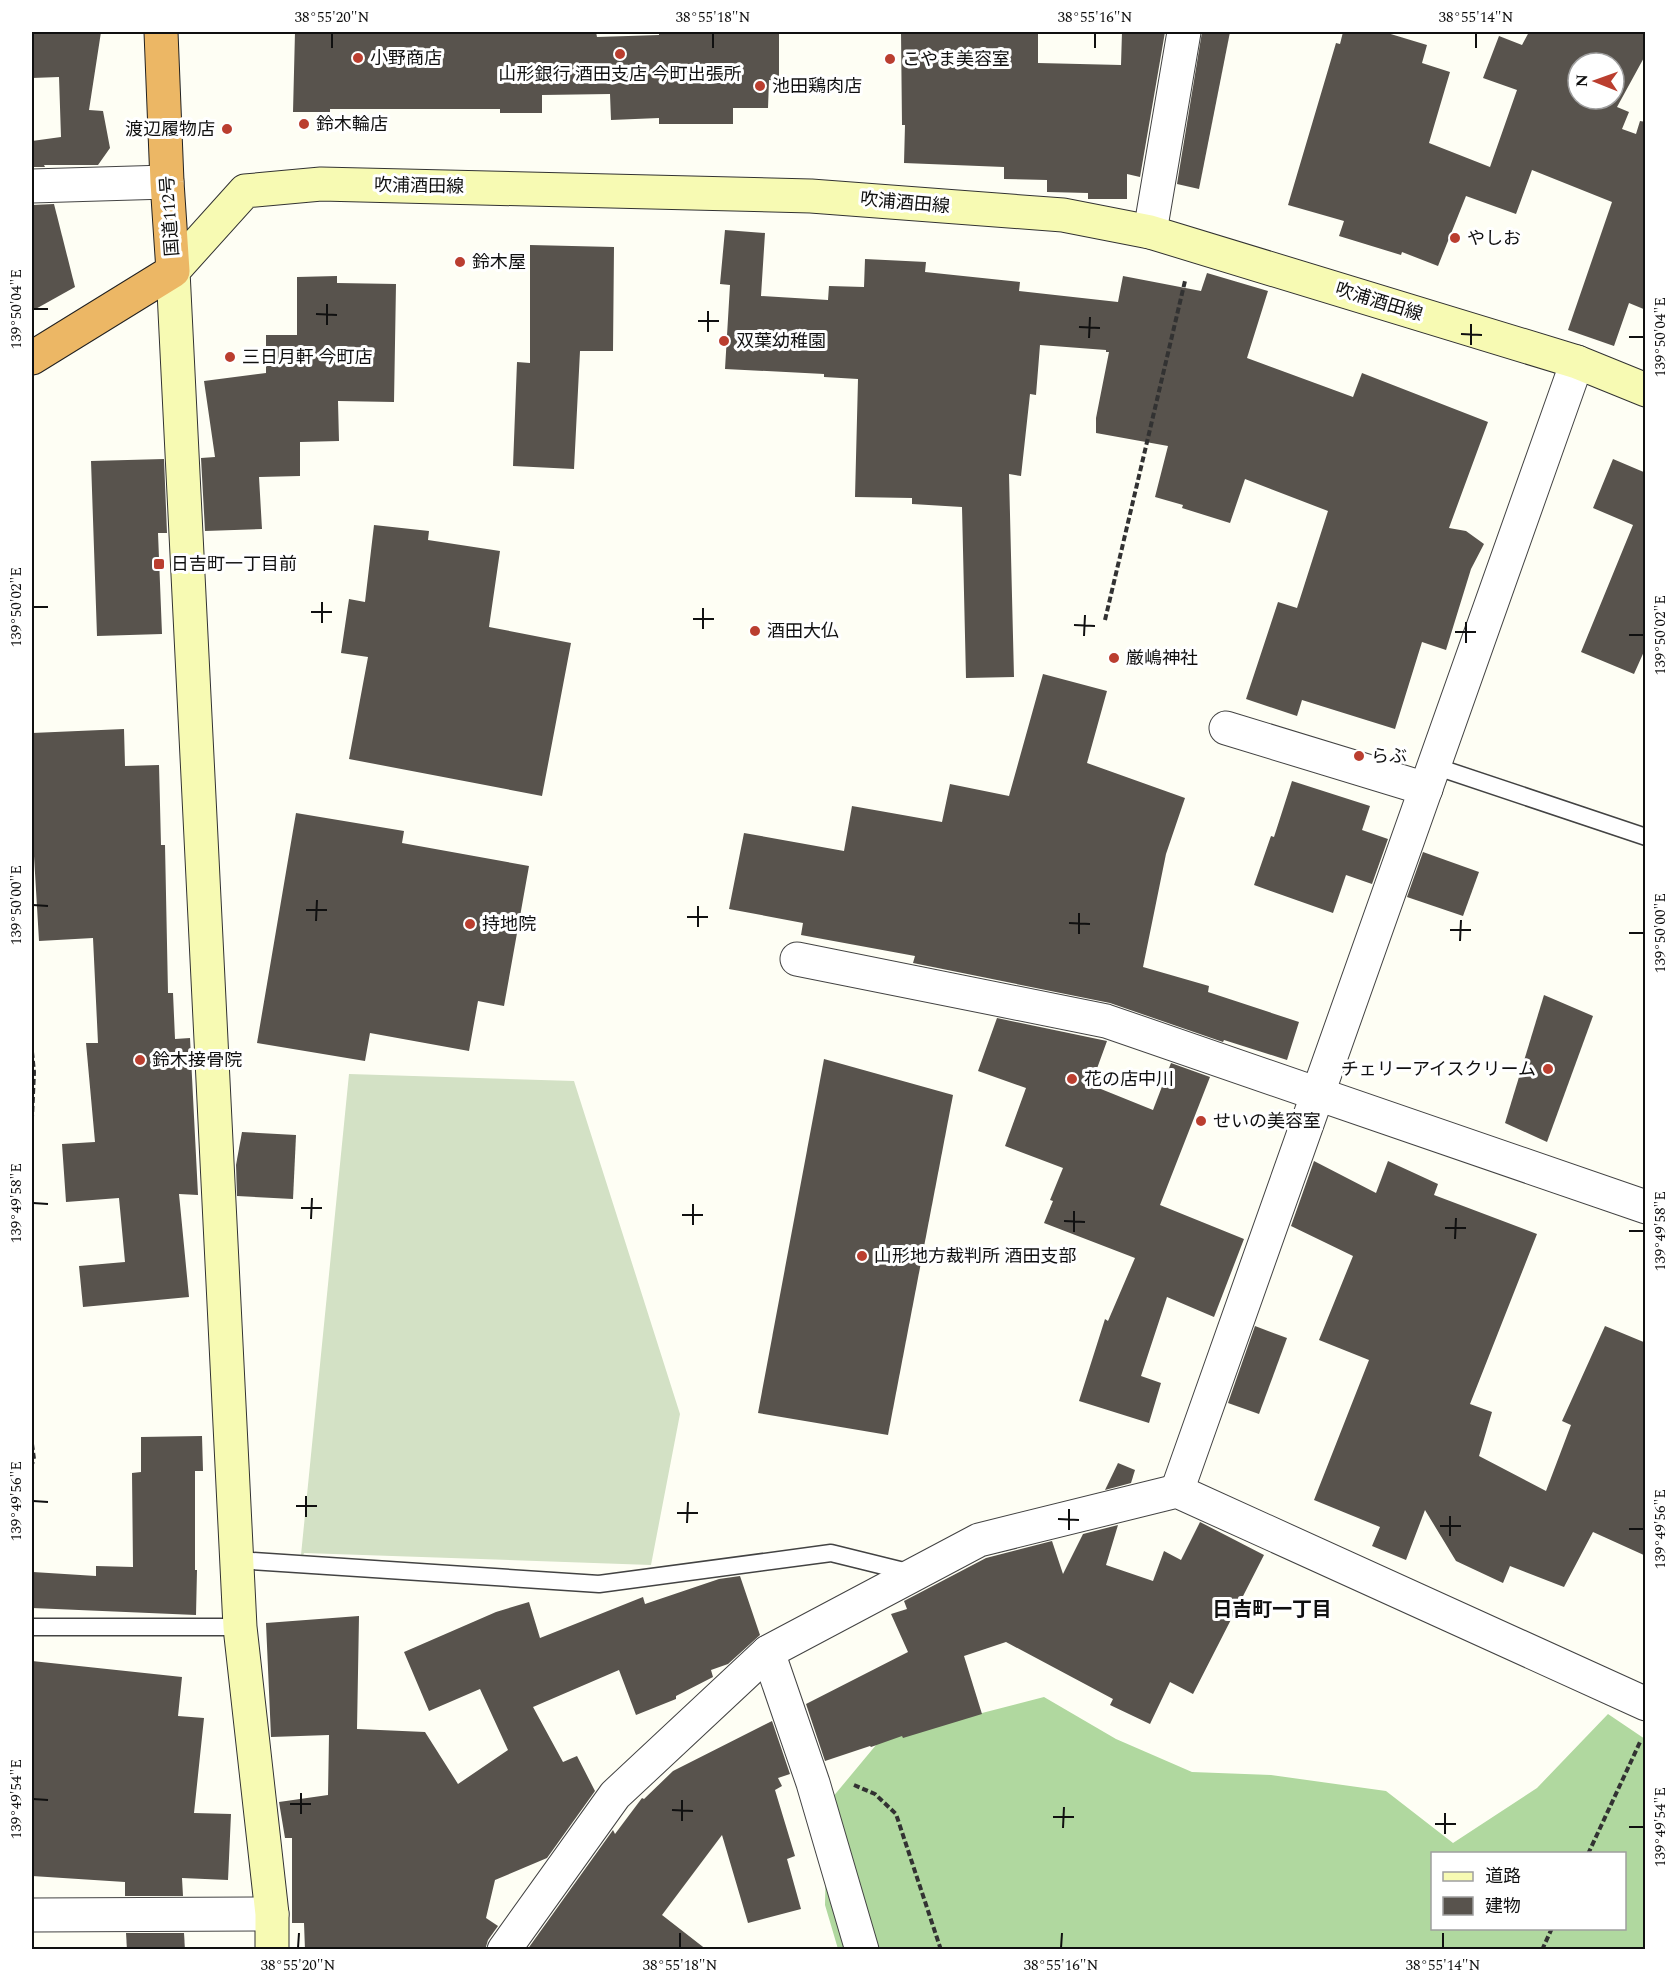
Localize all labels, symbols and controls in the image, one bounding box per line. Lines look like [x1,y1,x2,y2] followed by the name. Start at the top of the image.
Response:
[295,6,370,29] text: 38°55'20"N
[676,6,751,29] text: 38°55'18"N
[1058,6,1133,29] text: 38°55'16"N
[1439,6,1514,29] text: 38°55'14"N
[370,45,442,72] place label: 小野商店
[902,46,1010,73] place label: こやま美容室
[613,47,627,61] marker: 山形銀行 酒田支店 今町出張所
[351,51,365,65] marker: 小野商店
[1566,51,1626,111] north arrow
[883,52,897,66] marker: こやま美容室
[499,61,742,88] place label: 山形銀行 酒田支店 今町出張所
[772,73,862,100] place label: 池田鶏肉店
[1570,74,1594,87] text: N
[753,79,767,93] marker: 池田鶏肉店
[316,111,388,138] place label: 鈴木輪店
[125,116,215,143] place label: 渡辺履物店
[297,117,311,131] marker: 鈴木輪店
[220,122,234,136] marker: 渡辺履物店
[374,172,464,200] street label: 吹浦酒田線
[154,175,186,257] street label: 国道112号
[859,186,951,220] street label: 吹浦酒田線
[1467,225,1521,252] place label: やしお
[1448,231,1462,245] marker: やしお
[472,249,526,276] place label: 鈴木屋
[453,255,467,269] marker: 鈴木屋
[5,269,28,349] text: 139°50'04"E
[1332,276,1426,328] street label: 吹浦酒田線
[1649,297,1672,377] text: 139°50'04"E
[736,328,826,355] place label: 双葉幼稚園
[717,334,731,348] marker: 双葉幼稚園
[242,344,373,371] place label: 三日月軒 今町店
[223,350,237,364] marker: 三日月軒 今町店
[171,551,297,578] place label: 日吉町一丁目前
[152,557,166,571] marker: 日吉町一丁目前
[5,567,28,647] text: 139°50'02"E
[1649,595,1672,675] text: 139°50'02"E
[767,618,839,645] place label: 酒田大仏
[748,624,762,638] marker: 酒田大仏
[1126,645,1198,672] place label: 厳嶋神社
[1107,651,1121,665] marker: 厳嶋神社
[1371,743,1407,770] place label: らぶ
[1352,749,1366,763] marker: らぶ
[5,865,28,945] text: 139°50'00"E
[1649,893,1672,973] text: 139°50'00"E
[482,911,536,938] place label: 持地院
[463,917,477,931] marker: 持地院
[152,1047,242,1074] place label: 鈴木接骨院
[133,1053,147,1067] marker: 鈴木接骨院
[1341,1056,1536,1083] place label: チェリーアイスクリーム
[1541,1062,1555,1076] marker: チェリーアイスクリーム
[1084,1066,1174,1093] place label: 花の店中川
[1065,1072,1079,1086] marker: 花の店中川
[1213,1108,1321,1135] place label: せいの美容室
[1194,1114,1208,1128] marker: せいの美容室
[5,1163,28,1243] text: 139°49'58"E
[1649,1191,1672,1271] text: 139°49'58"E
[874,1243,1077,1270] place label: 山形地方裁判所 酒田支部
[855,1249,869,1263] marker: 山形地方裁判所 酒田支部
[5,1461,28,1541] text: 139°49'56"E
[1649,1489,1672,1569] text: 139°49'56"E
[1212,1595,1332,1625] district label: 日吉町一丁目
[5,1759,28,1839] text: 139°49'54"E
[1649,1787,1672,1867] text: 139°49'54"E
[1431,1852,1626,1930] legend
[1485,1863,1521,1890] text: 道路
[1485,1893,1521,1920] text: 建物
[261,1954,336,1977] text: 38°55'20"N
[643,1954,718,1977] text: 38°55'18"N
[1024,1954,1099,1977] text: 38°55'16"N
[1406,1954,1481,1977] text: 38°55'14"N

